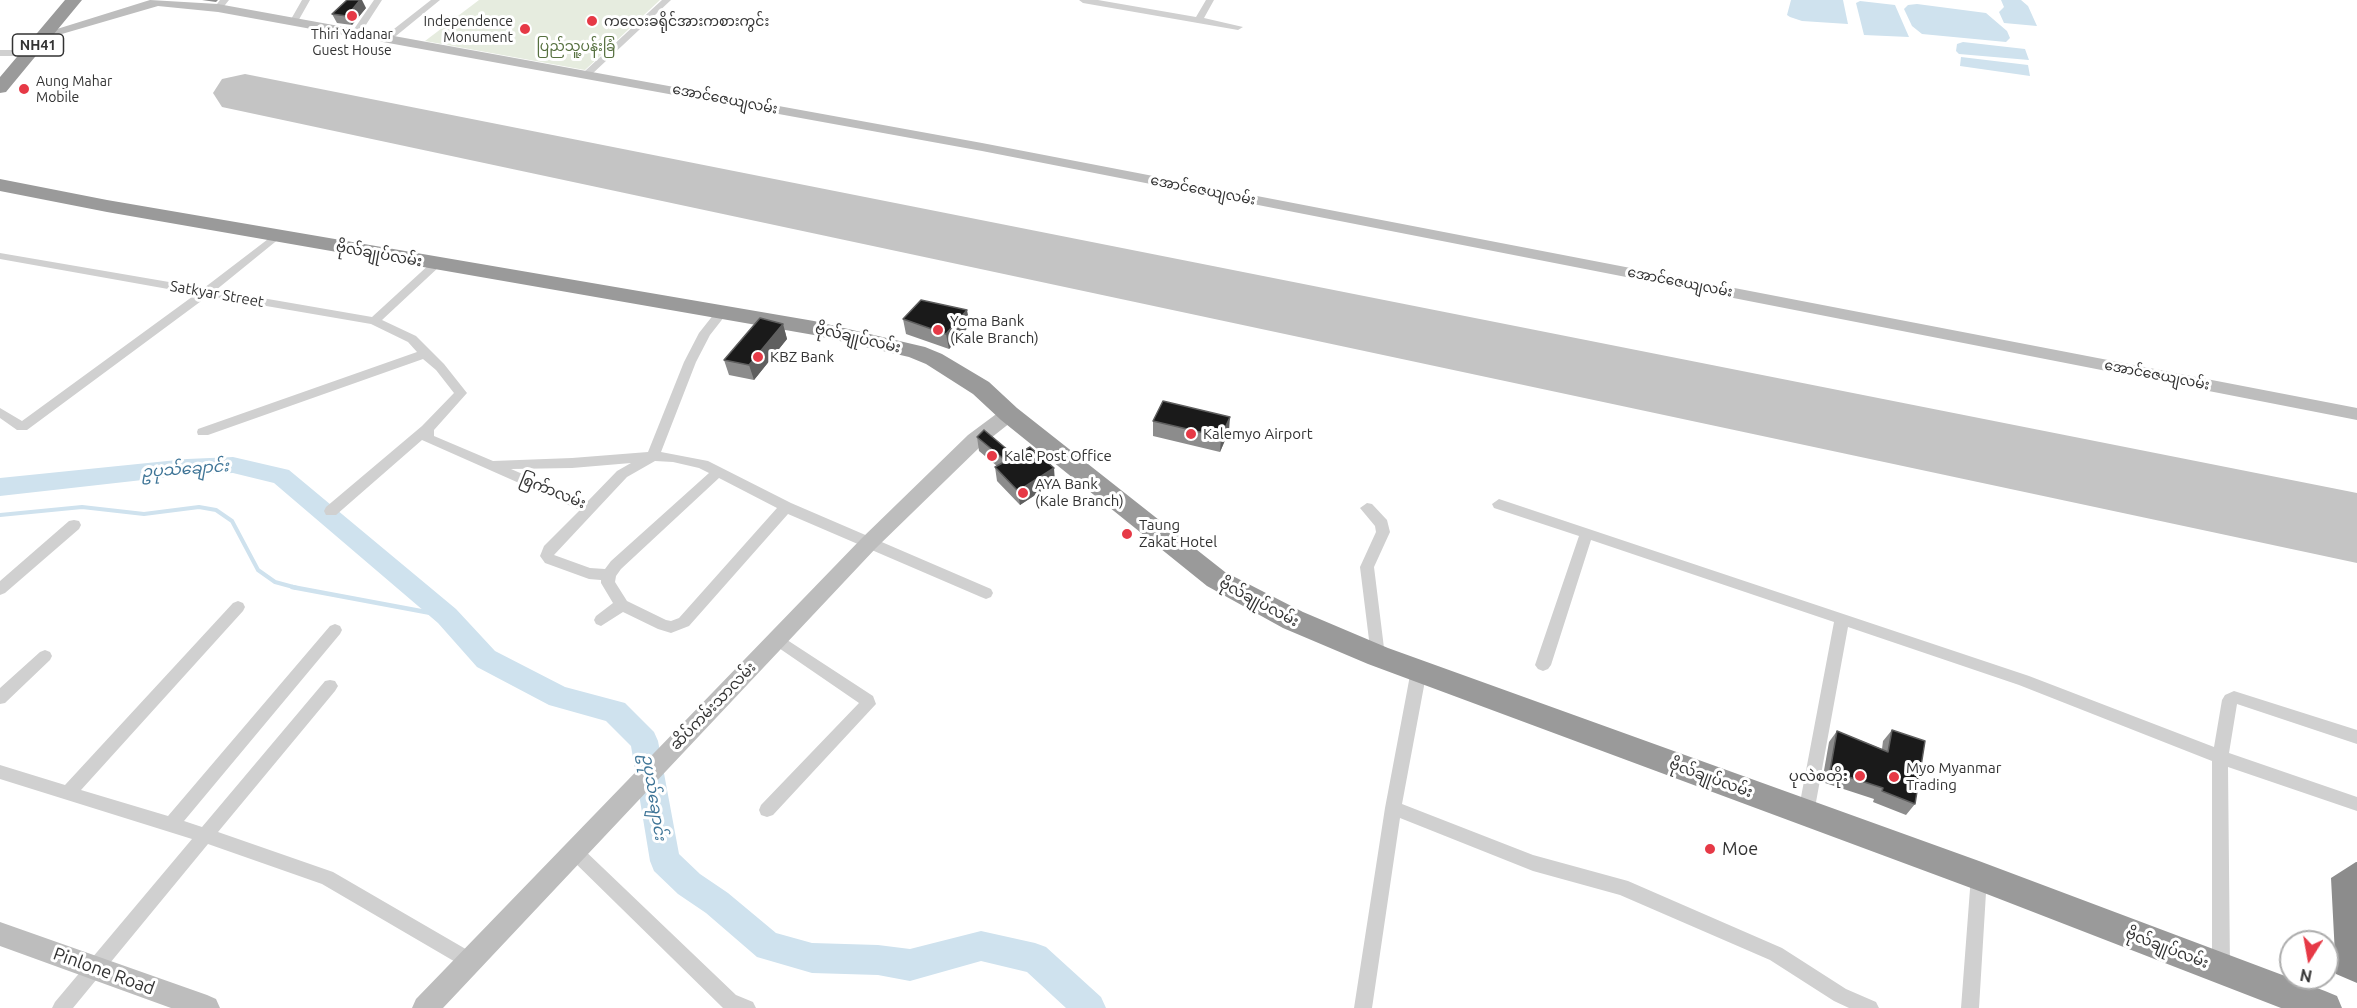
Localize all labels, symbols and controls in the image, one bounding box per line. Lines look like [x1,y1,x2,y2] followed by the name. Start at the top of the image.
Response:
[345,9,359,23] marker: Thiri Yadanar Guest House
[423,13,513,46] place label: Independence Monument
[604,13,769,29] place label: ကလေးခရိုင်အားကစားကွင်း
[585,14,599,28] marker: ကလေးခရိုင်အားကစားကွင်း
[518,22,532,36] marker: Independence Monument
[311,26,393,58] place label: Thiri Yadanar Guest House
[12,34,63,56] road number: NH41
[537,38,615,54] park label: ပြည်သူ့ပန်းခြံ
[36,73,112,106] place label: Aung Mahar Mobile
[671,81,779,117] street label: အောင်ဇေယျလမ်း
[17,82,31,96] marker: Aung Mahar Mobile
[1149,172,1257,208] street label: အောင်ဇေယျလမ်း
[334,238,424,270] street label: ဗိုလ်ချုပ်လမ်း
[1626,264,1734,300] street label: အောင်ဇေယျလမ်း
[169,277,265,311] street label: Satkyar Street
[950,312,1039,347] place label: Yoma Bank (Kale Branch)
[813,319,903,357] street label: ဗိုလ်ချုပ်လမ်း
[931,323,945,337] marker: Yoma Bank (Kale Branch)
[770,348,834,366] place label: KBZ Bank
[751,350,765,364] marker: KBZ Bank
[2103,357,2211,393] street label: အောင်ဇေယျလမ်း
[1203,425,1313,443] place label: Kalemyo Airport
[1184,427,1198,441] marker: Kalemyo Airport
[1004,447,1112,465] place label: Kale Post Office
[985,449,999,463] marker: Kale Post Office
[141,456,229,482] water label: ဥပုသ်ချောင်း
[517,470,589,512] street label: စြက်ာလမ်း
[1035,475,1124,510] place label: AYA Bank (Kale Branch)
[1016,486,1030,500] marker: AYA Bank (Kale Branch)
[1139,516,1217,551] place label: Taung Zakat Hotel
[1120,527,1134,541] marker: Taung Zakat Hotel
[1216,574,1302,630] street label: ဗိုလ်ချုပ်လမ်း
[667,658,759,754] street label: ဆိပ်ကမ်းသာလမ်း
[638,752,670,842] water label: ဥပုသ်ချောင်း
[1667,755,1755,801] street label: ဗိုလ်ချုပ်လမ်း
[1906,759,2001,794] place label: Myo Myanmar Trading
[1789,767,1848,785] place label: ပုလဲစတိုး
[1853,769,1867,783] marker: ပုလဲစတိုး
[1887,770,1901,784] marker: Myo Myanmar Trading
[1722,838,1758,860] place label: Moe
[1703,842,1717,856] marker: Moe
[2123,924,2211,972] street label: ဗိုလ်ချုပ်လမ်း
[2279,930,2339,990] north arrow
[50,943,158,999] street label: Pinlone Road
[2298,966,2314,986] text: N

